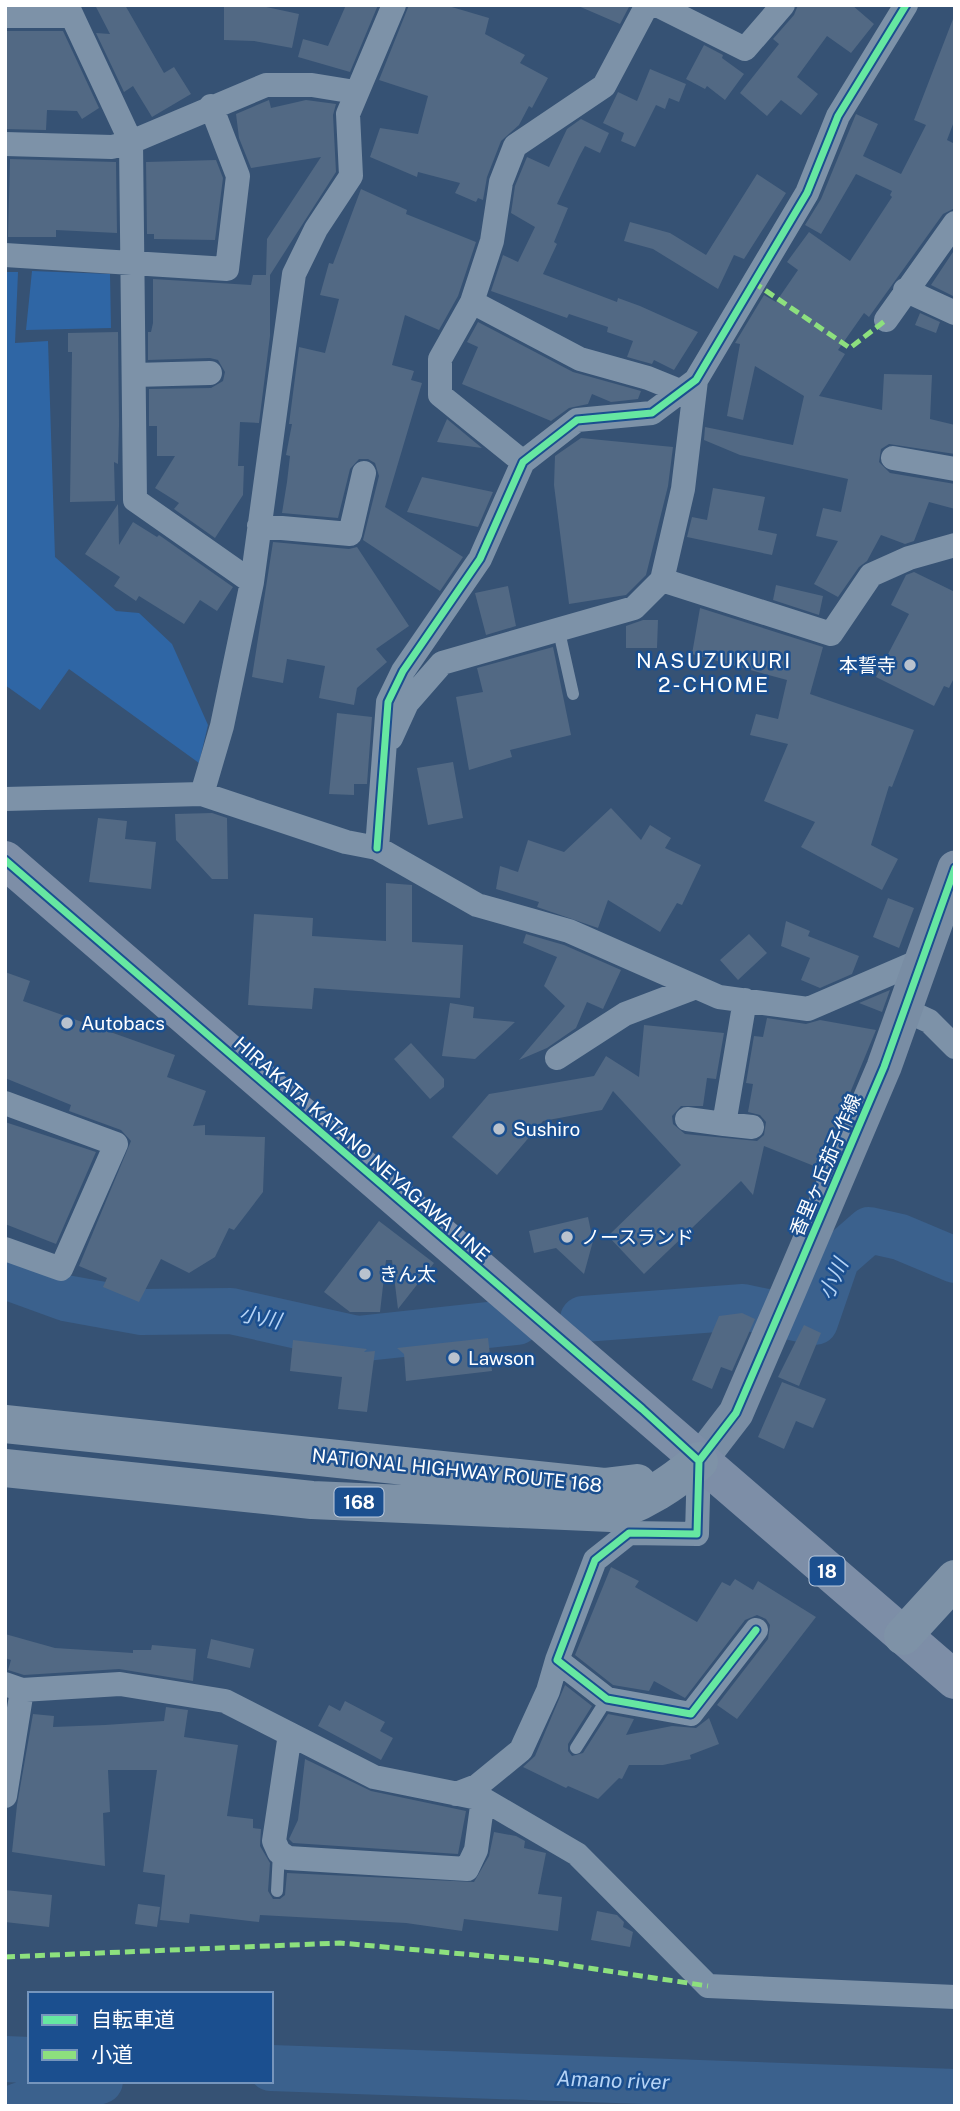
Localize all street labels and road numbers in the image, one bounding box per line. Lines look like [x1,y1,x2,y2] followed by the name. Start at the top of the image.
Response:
[230,1032,494,1266] street label: HIRAKATA KATANO NEYAGAWA LINE
[785,1091,865,1239] street label: 香里ヶ丘茄子作線
[311,1444,603,1496] street label: NATIONAL HIGHWAY ROUTE 168
[334,1488,384,1517] road number: 168
[810,1556,844,1586] road number: 18

